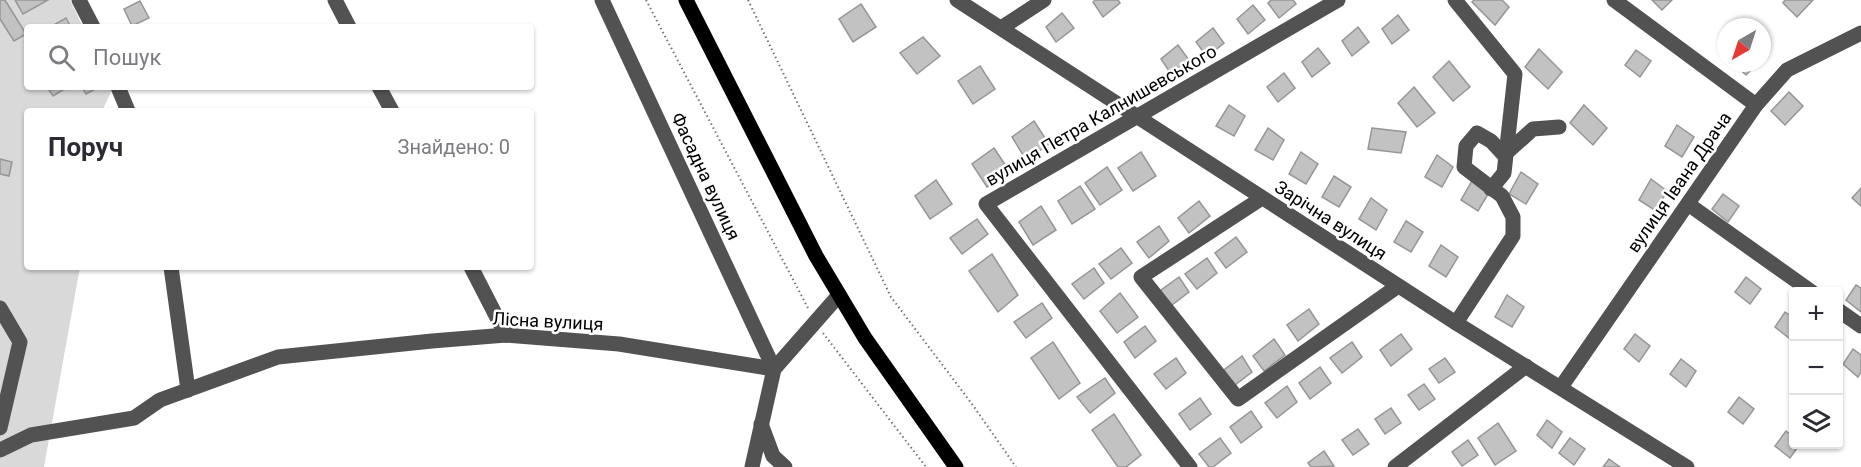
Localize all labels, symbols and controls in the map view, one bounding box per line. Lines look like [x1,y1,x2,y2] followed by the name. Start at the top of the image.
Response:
[1717,18,1771,72] north arrow
[24,24,534,90] search box
[982,40,1220,190] street label: вулиця Петра Калнишевського
[45,41,78,74] icon: search
[93,45,161,70] text: Пошук
[1623,108,1735,256] street label: вулиця Івана Драча
[667,109,745,243] street label: Фасадна вулиця
[48,132,123,162] text: Поруч
[398,135,510,159] text: Знайдено: 0
[1271,176,1391,264] street label: Зарічна вулиця
[1789,287,1843,449] map controls
[1789,287,1843,341] button: +
[492,308,604,334] street label: Лісна вулиця
[1789,341,1843,395] button: −
[1789,395,1843,449] button: layers

